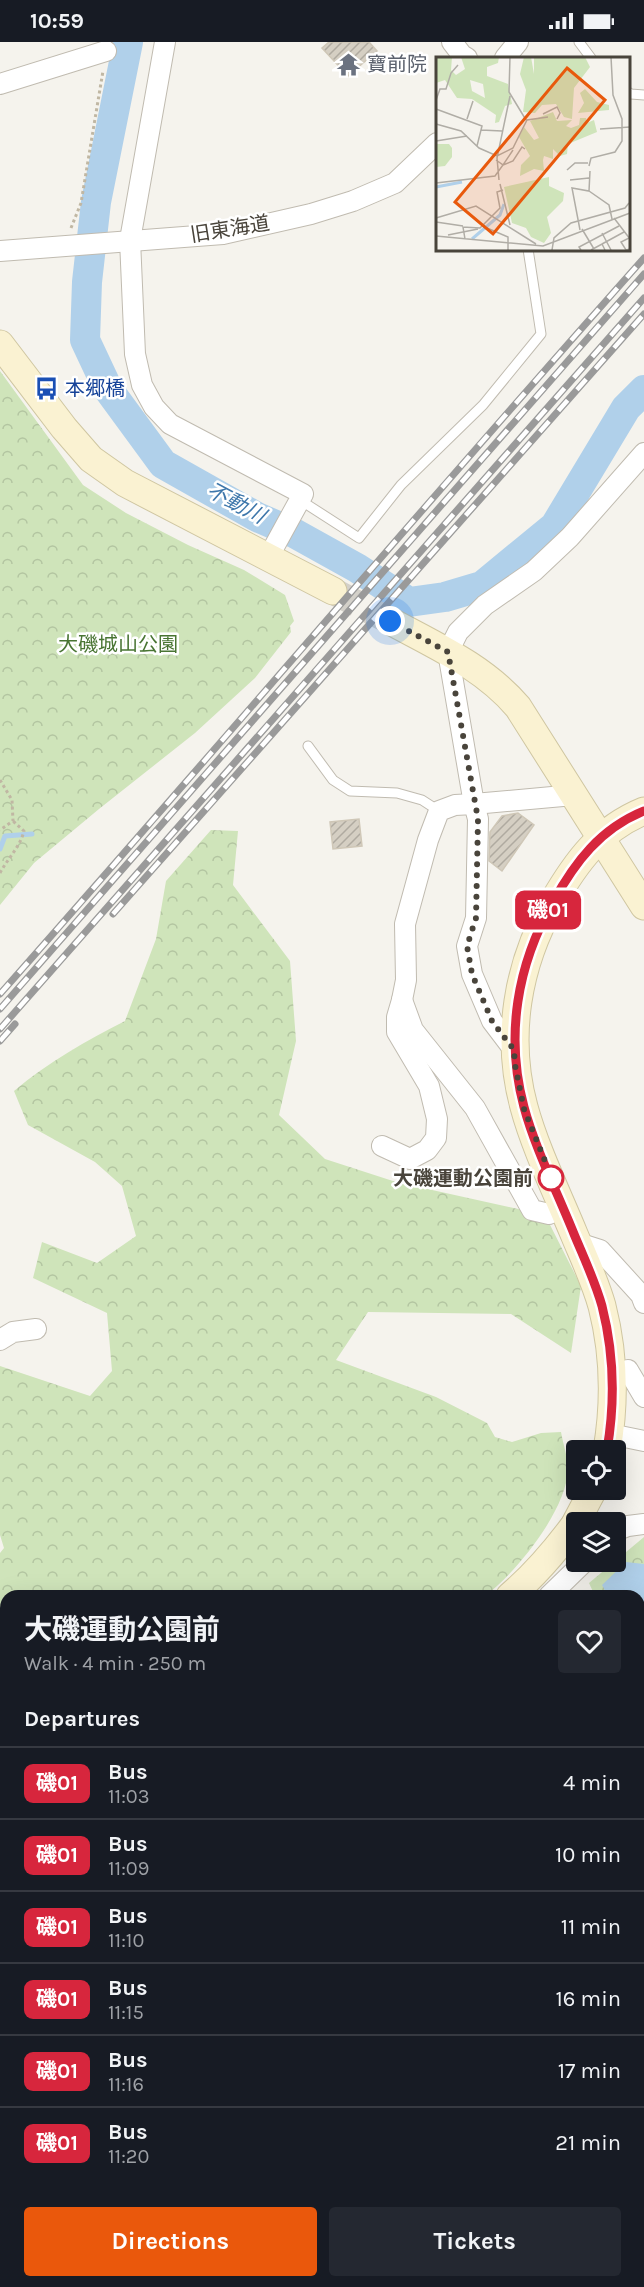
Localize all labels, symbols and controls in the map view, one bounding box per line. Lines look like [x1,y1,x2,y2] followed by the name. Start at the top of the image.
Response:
[30,8,84,34] text: 10:59
[336,51,362,77] temple icon: 寶前院
[367,53,427,76] place label: 寶前院
[436,57,629,250] inset map
[189,211,271,247] street label: 旧東海道
[34,375,60,401] bus stop icon: 本郷橋
[65,377,125,400] place label: 本郷橋
[203,478,271,529] water label: 不動川
[375,606,405,636] your location
[58,633,178,656] park label: 大磯城山公園
[514,890,582,930] line badge: 磯01
[527,898,569,922] text: 磯01
[538,1165,564,1191] marker: 大磯運動公園前
[393,1167,533,1190] place label: 大磯運動公園前
[566,1440,626,1572] map controls
[566,1440,626,1500] button: locate
[566,1512,626,1572] button: layers
[558,1610,621,1673] button: heart
[24,1613,220,1646] text: 大磯運動公園前
[24,1652,206,1675] text: Walk · 4 min · 250 m
[24,1706,140,1732] text: Departures
[108,1759,148,1785] text: Bus
[563,1770,621,1796] text: 4 min
[36,1771,78,1795] text: 磯01
[108,1785,150,1808] text: 11:03
[108,1831,148,1857] text: Bus
[555,1842,621,1868] text: 10 min
[36,1843,78,1867] text: 磯01
[108,1857,149,1880] text: 11:09
[108,1903,148,1929] text: Bus
[561,1914,621,1940] text: 11 min
[36,1915,78,1939] text: 磯01
[108,1929,144,1952] text: 11:10
[108,1975,148,2001] text: Bus
[555,1986,621,2012] text: 16 min
[36,1987,78,2011] text: 磯01
[108,2001,144,2024] text: 11:15
[108,2047,148,2073] text: Bus
[558,2058,621,2084] text: 17 min
[36,2059,78,2083] text: 磯01
[108,2073,144,2096] text: 11:16
[108,2119,148,2145] text: Bus
[555,2130,621,2156] text: 21 min
[36,2131,78,2155] text: 磯01
[108,2145,149,2168] text: 11:20
[24,2207,317,2276] button: Directions
[329,2207,621,2276] button: Tickets

